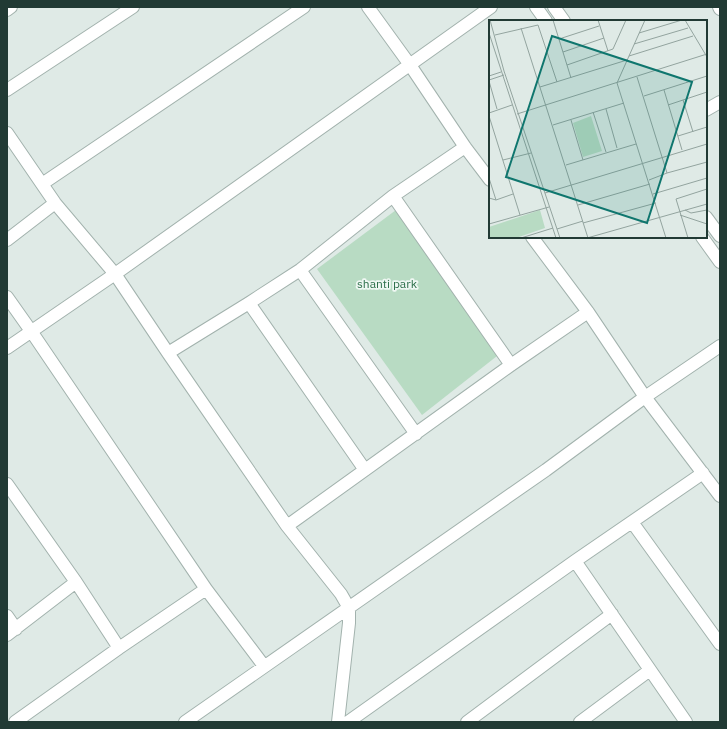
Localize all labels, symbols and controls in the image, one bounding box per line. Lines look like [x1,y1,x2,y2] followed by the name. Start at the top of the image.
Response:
[489,20,707,238] inset map
[357,276,418,291] park label: shanti park

